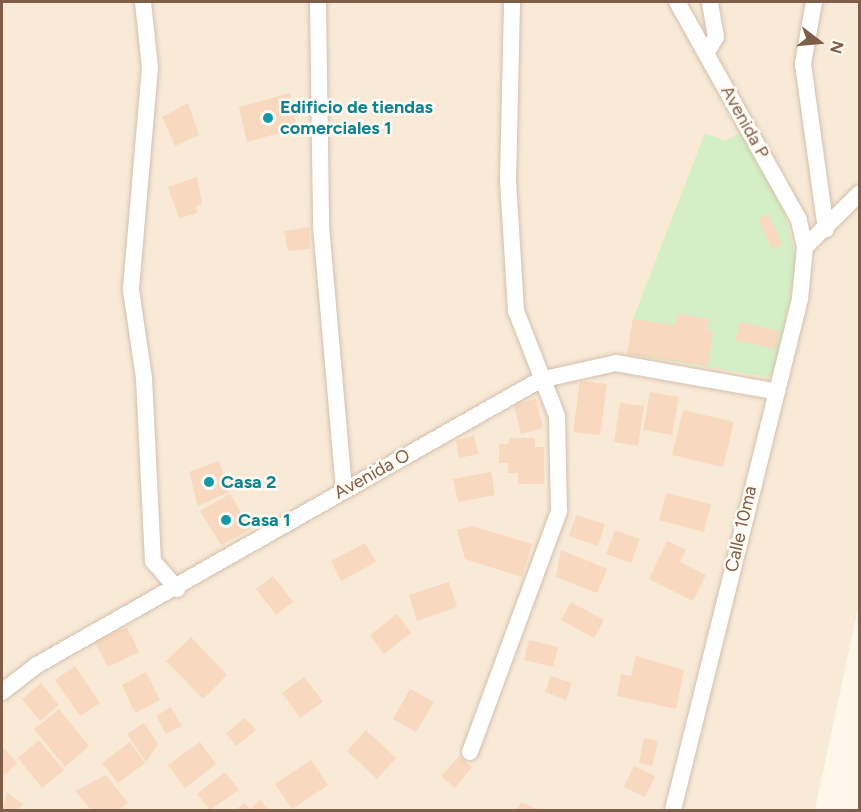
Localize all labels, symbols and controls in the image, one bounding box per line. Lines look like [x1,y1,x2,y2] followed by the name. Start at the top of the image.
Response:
[789,12,849,72] north arrow
[826,39,848,56] text: N
[716,82,774,162] street label: Avenida P
[280,97,433,140] place label: Edificio de tiendas comerciales 1
[261,111,275,125] marker: Edificio de tiendas comerciales 1
[330,444,414,504] street label: Avenida O
[221,471,276,493] place label: Casa 2
[202,475,216,489] marker: Casa 2
[721,484,761,574] street label: Calle 10ma
[238,509,291,531] place label: Casa 1
[219,513,233,527] marker: Casa 1

